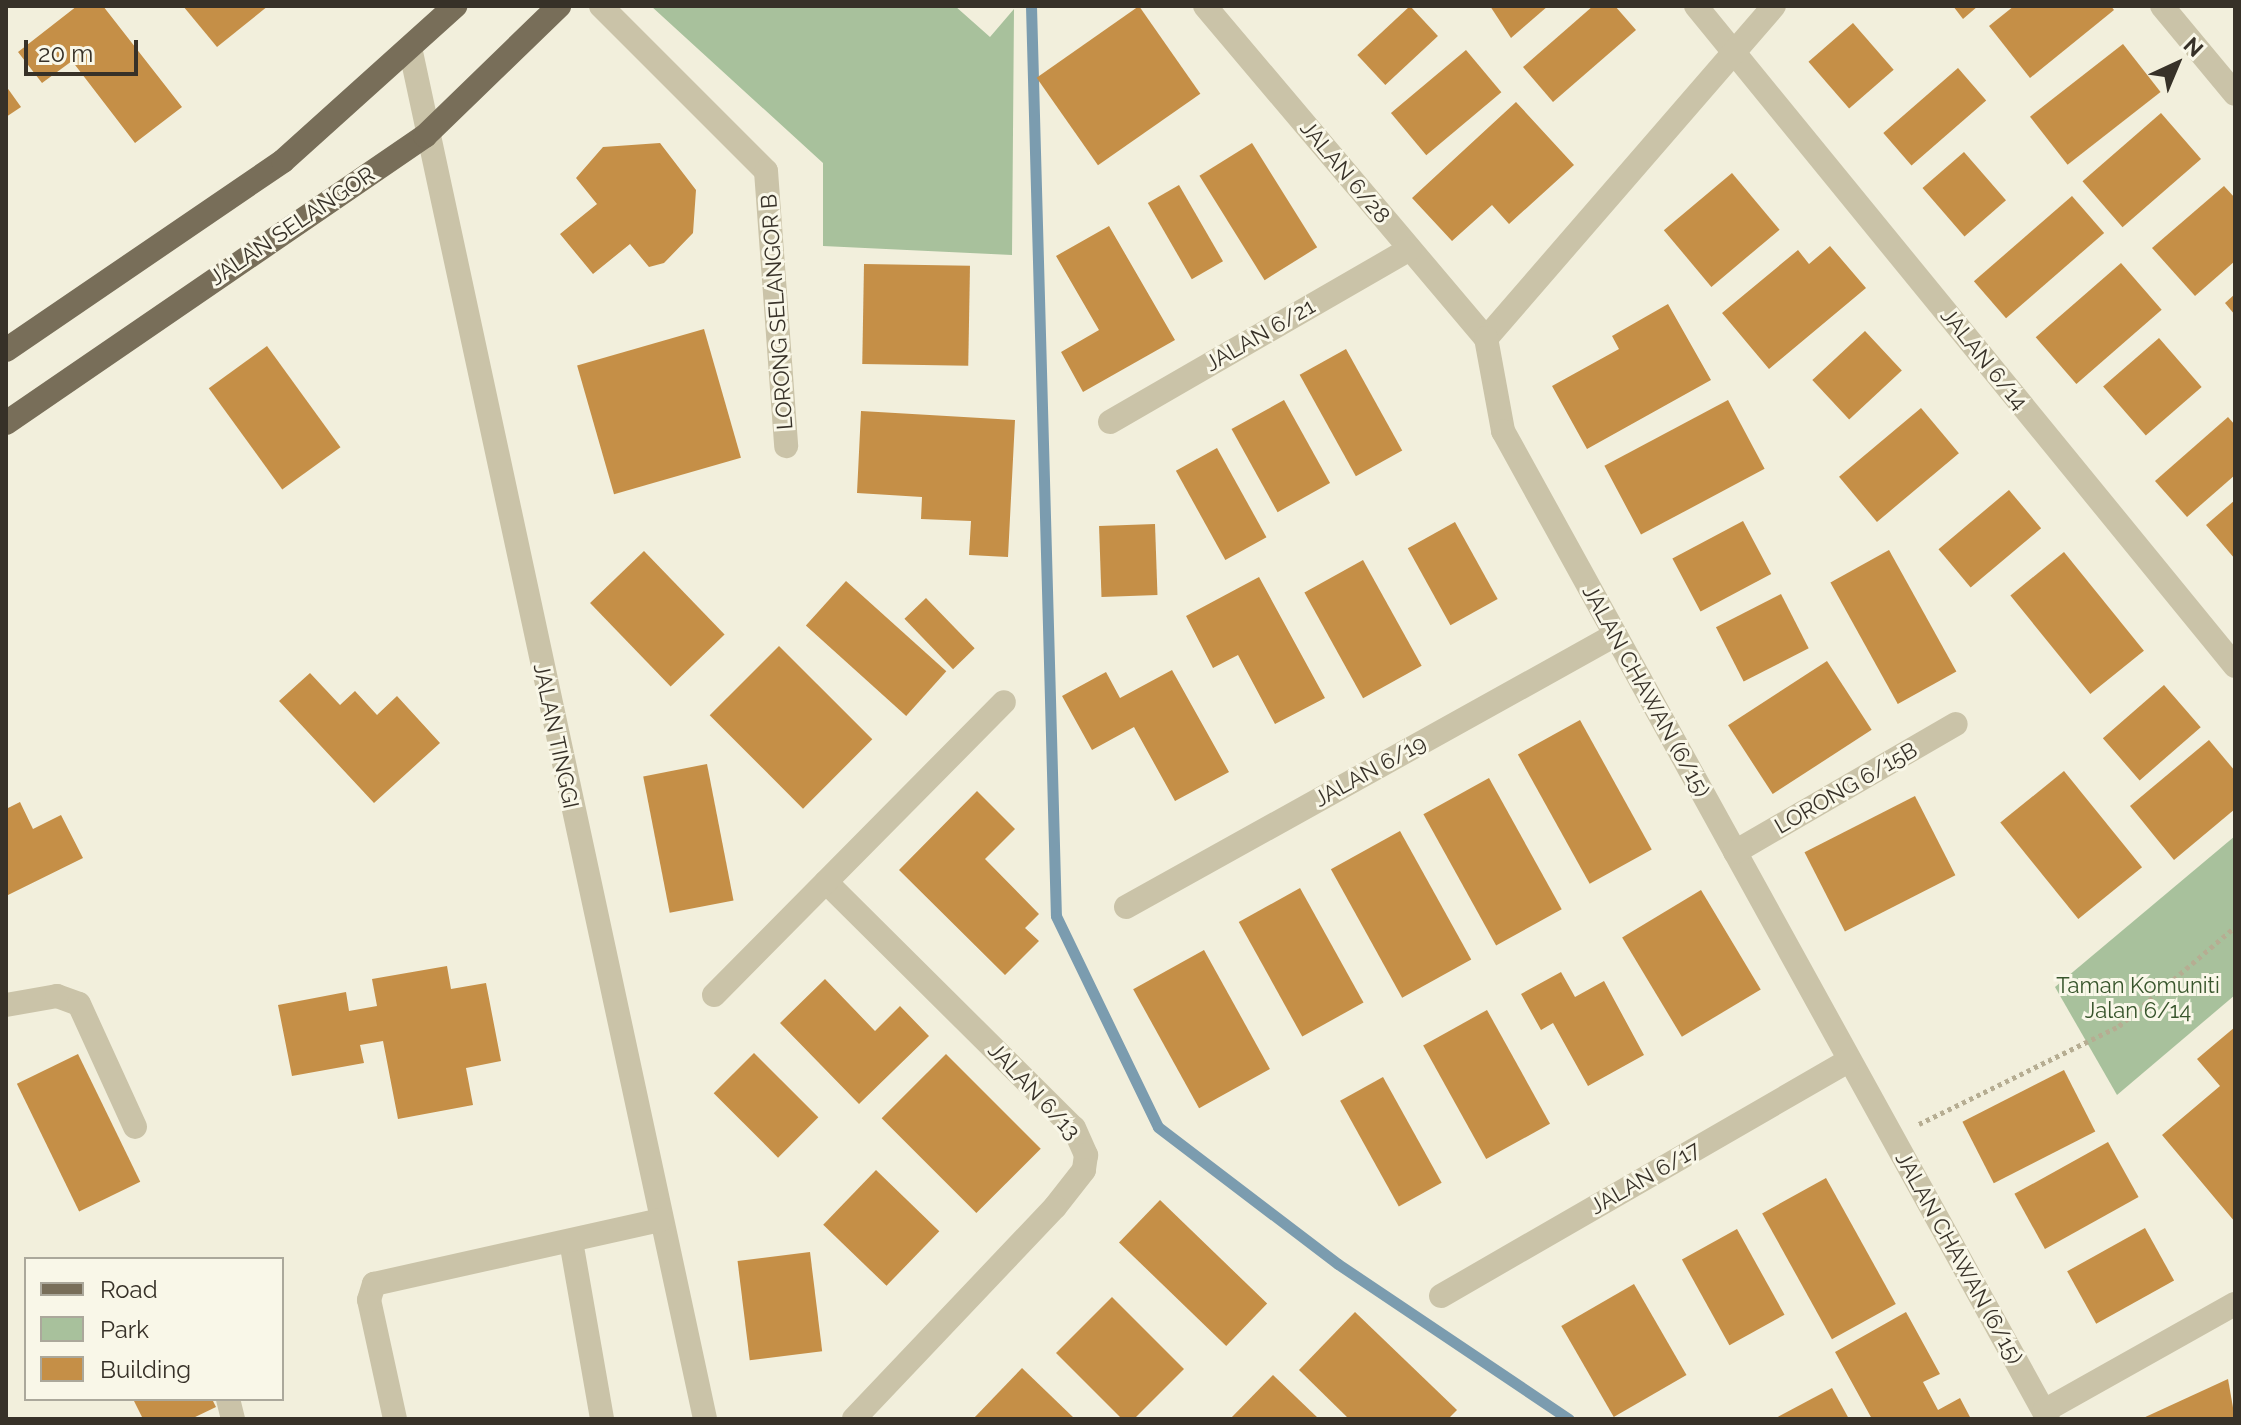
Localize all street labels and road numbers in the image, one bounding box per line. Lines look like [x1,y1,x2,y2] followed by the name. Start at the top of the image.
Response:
[1294,115,1396,229] street label: JALAN 6/28
[204,161,380,291] street label: JALAN SELANGOR
[756,193,798,431] street label: LORONG SELANGOR B
[1200,293,1320,377] street label: JALAN 6/21
[1935,303,2033,415] street label: JALAN 6/14
[1577,580,1715,802] street label: JALAN CHAWAN (6/15)
[528,661,584,811] street label: JALAN TINGGI
[1309,729,1431,813] street label: JALAN 6/19
[1770,737,1922,839] street label: LORONG 6/15B
[983,1037,1085,1145] street label: JALAN 6/13
[1585,1136,1705,1220] street label: JALAN 6/17
[1890,1147,2028,1369] street label: JALAN CHAWAN (6/15)

